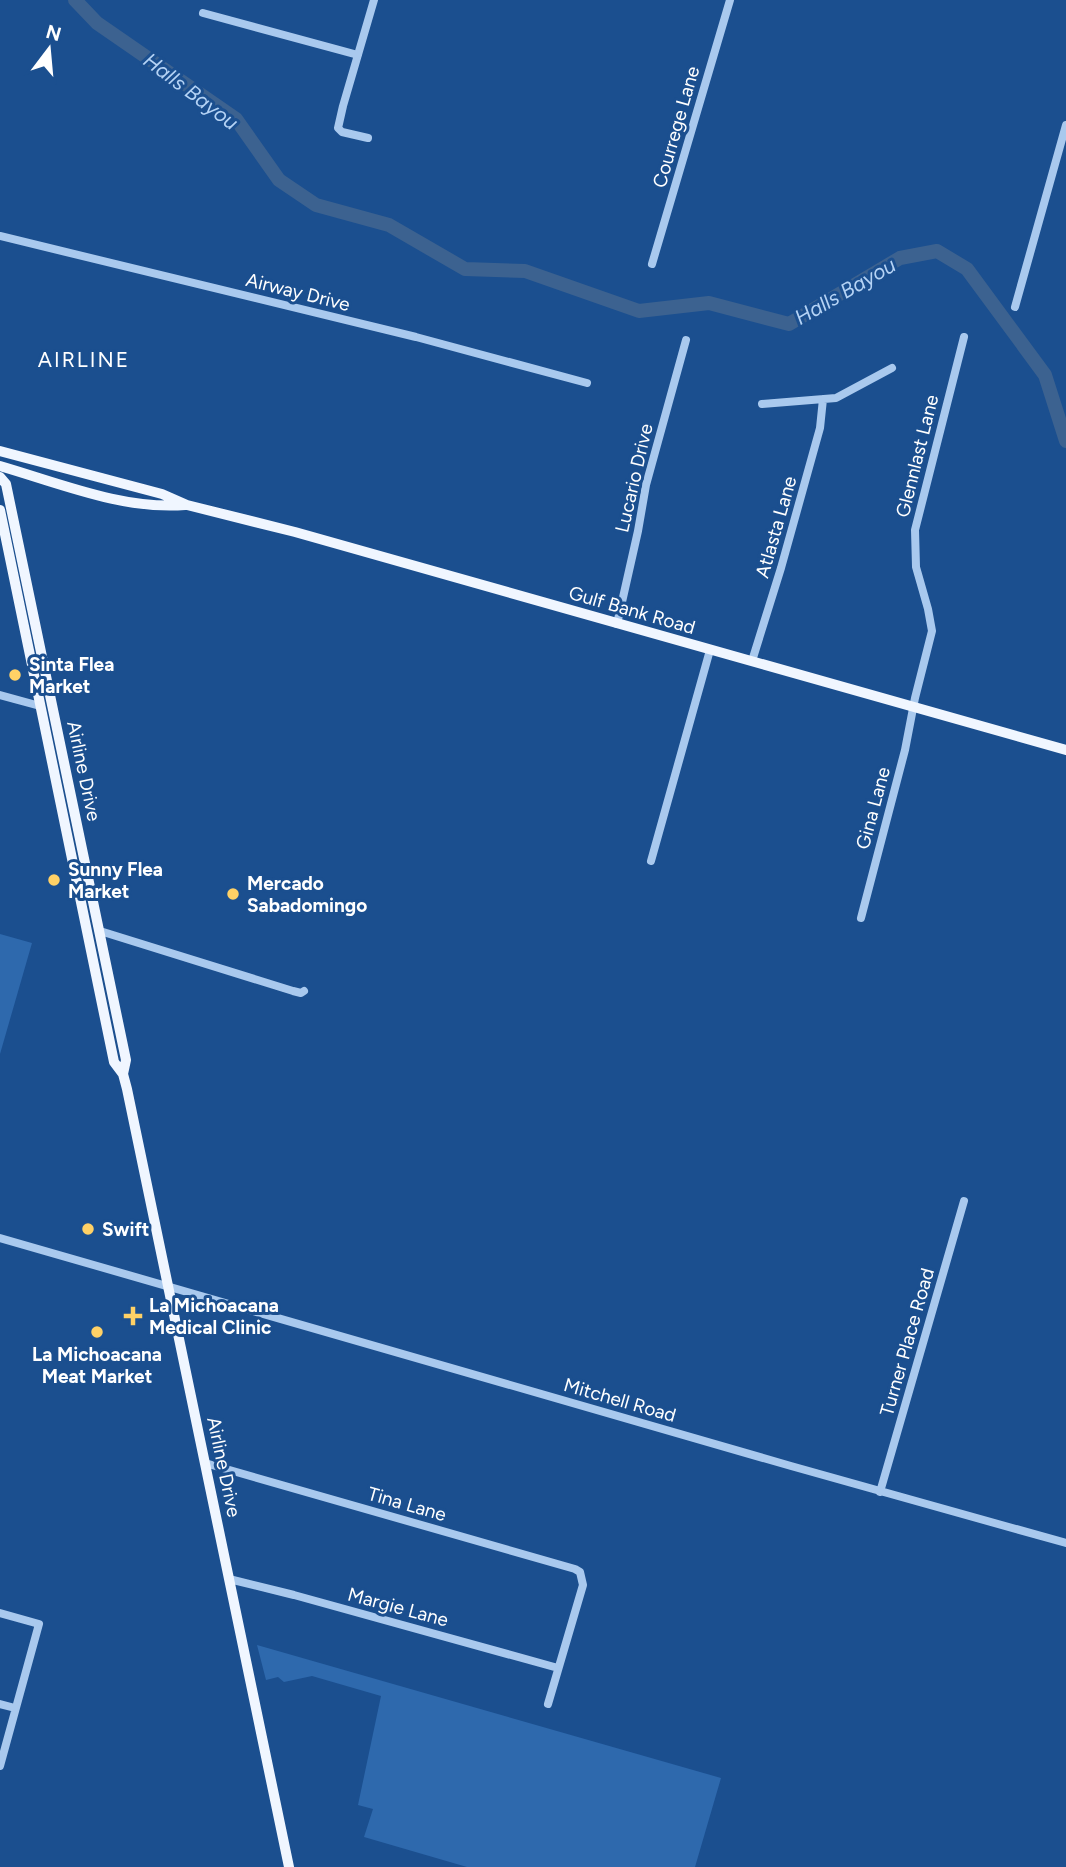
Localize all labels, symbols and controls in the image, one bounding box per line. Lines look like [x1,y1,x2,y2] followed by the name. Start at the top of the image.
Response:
[14,14,84,84] north arrow
[43,20,64,46] text: N
[139,47,244,135] water label: Halls Bayou
[648,64,704,190] street label: Courrege Lane
[790,252,900,330] water label: Halls Bayou
[244,268,352,316] street label: Airway Drive
[38,347,130,372] district label: AIRLINE
[891,392,943,520] street label: Glennlast Lane
[610,421,658,535] street label: Lucario Drive
[750,473,802,581] street label: Atlasta Lane
[566,581,698,639] street label: Gulf Bank Road
[29,653,114,698] place label: Sinta Flea Market
[7,667,23,683] marker: Sinta Flea Market
[62,719,106,823] street label: Airline Drive
[851,764,895,852] street label: Gina Lane
[68,858,163,903] place label: Sunny Flea Market
[46,872,62,888] marker: Sunny Flea Market
[247,872,367,917] place label: Mercado Sabadomingo
[225,886,241,902] marker: Mercado Sabadomingo
[102,1218,150,1241] place label: Swift
[80,1221,96,1237] marker: Swift
[875,1265,939,1419] street label: Turner Place Road
[149,1294,279,1339] place label: La Michoacana Medical Clinic
[123,1306,143,1326] marker: La Michoacana Medical Clinic
[89,1324,105,1340] marker: La Michoacana Meat Market
[32,1343,162,1388] place label: La Michoacana Meat Market
[561,1373,679,1427] street label: Mitchell Road
[202,1415,246,1519] street label: Airline Drive
[365,1482,449,1526] street label: Tina Lane
[345,1583,451,1631] street label: Margie Lane

